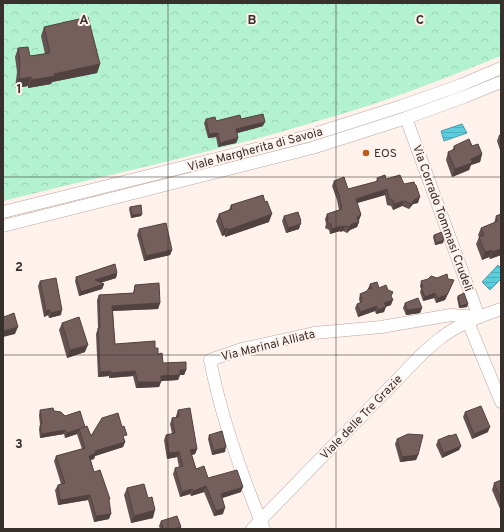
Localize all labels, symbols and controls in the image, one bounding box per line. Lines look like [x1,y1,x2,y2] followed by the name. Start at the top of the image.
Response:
[79,13,89,29] text: A
[248,13,257,29] text: B
[416,13,424,29] text: C
[16,82,22,98] text: 1
[186,124,325,176] street label: Viale Margherita di Savoia
[408,143,476,294] street label: Via Corrado Tommasi Crudeli
[374,146,397,162] place label: EOS
[361,148,371,158] marker: EOS
[15,260,23,276] text: 2
[220,327,317,365] street label: Via Marinai Alliata
[317,372,406,464] street label: Viale delle Tre Grazie
[15,437,23,453] text: 3

